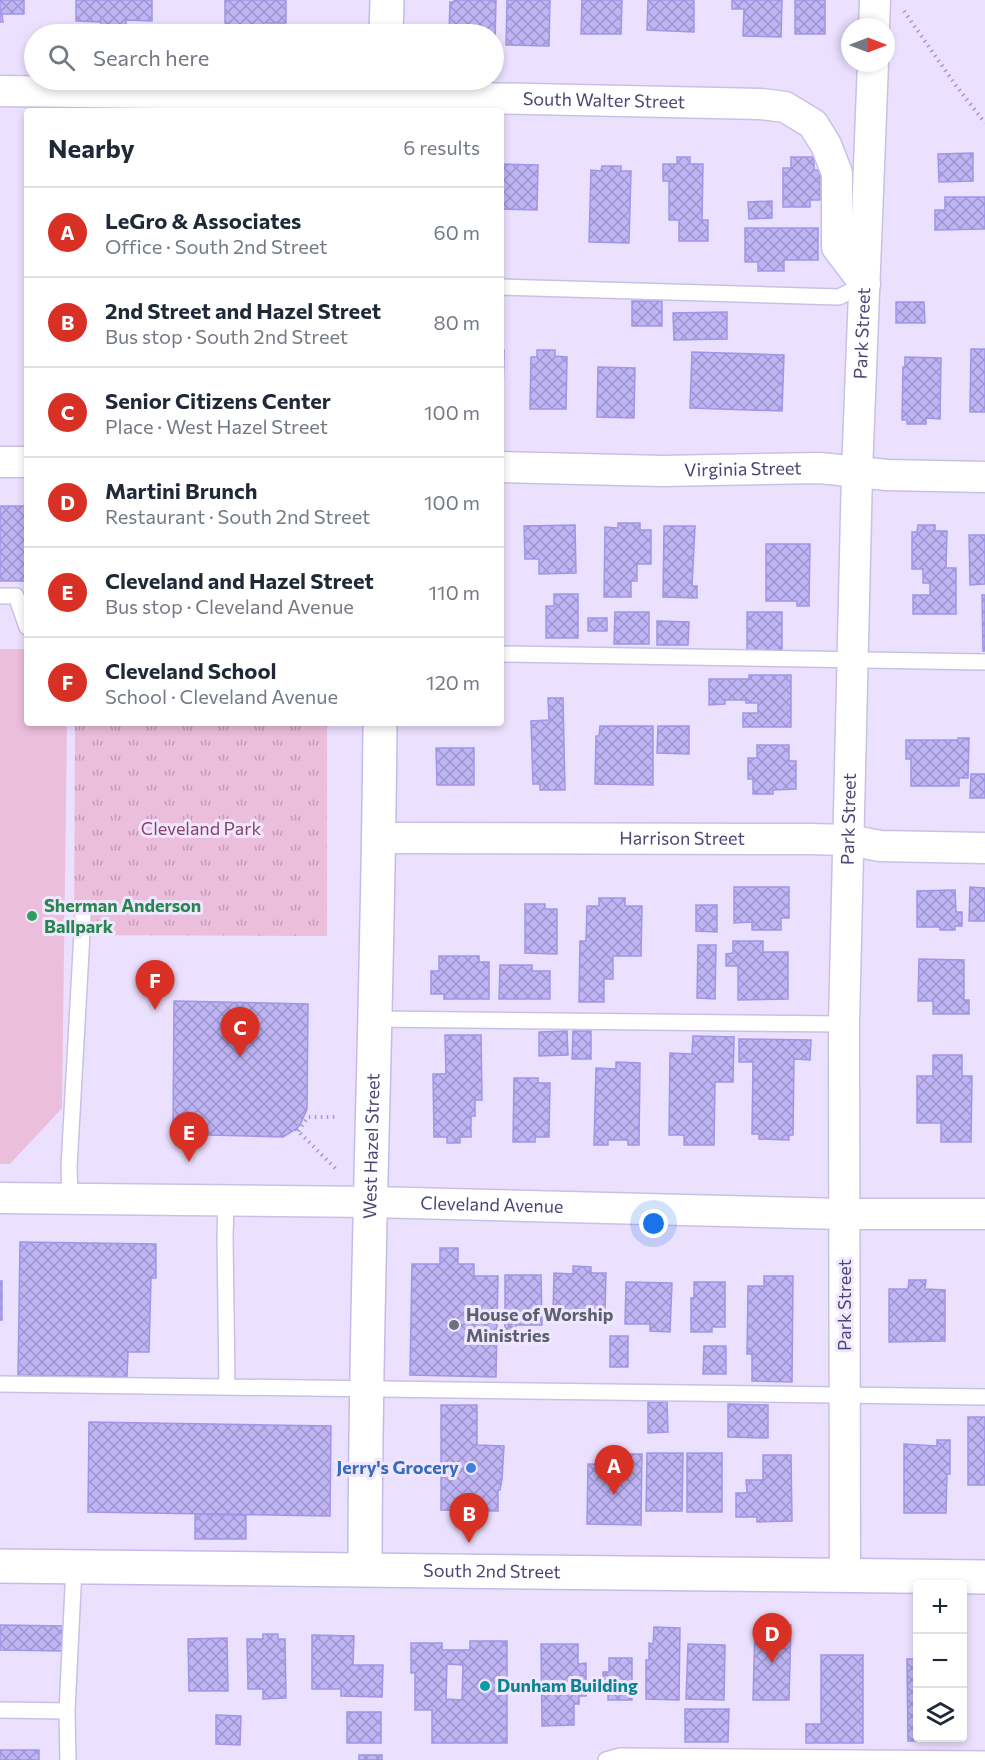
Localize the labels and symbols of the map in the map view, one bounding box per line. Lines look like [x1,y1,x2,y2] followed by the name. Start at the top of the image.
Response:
[841,18,895,72] north arrow
[523,87,685,112] street label: South Walter Street
[849,287,874,380] street label: Park Street
[684,456,802,481] street label: Virginia Street
[836,773,860,865] street label: Park Street
[141,817,261,839] park label: Cleveland Park
[619,827,745,849] street label: Harrison Street
[44,894,201,937] place label: Sherman Anderson Ballpark
[25,909,39,923] marker: Sherman Anderson Ballpark
[136,960,174,1010] pin: F
[220,1008,260,1057] pin: C
[358,1073,384,1219] street label: West Hazel Street
[170,1112,208,1162] pin: E
[420,1191,564,1217] street label: Cleveland Avenue
[639,1209,668,1238] your location
[833,1259,855,1351] street label: Park Street
[466,1303,614,1346] place label: House of Worship Ministries
[447,1318,461,1332] marker: House of Worship Ministries
[594,1446,634,1495] pin: A
[337,1456,459,1478] place label: Jerry's Grocery
[464,1461,478,1475] marker: Jerry's Grocery
[450,1494,488,1543] pin: B
[423,1559,561,1582] street label: South 2nd Street
[752,1614,792,1663] pin: D
[497,1674,638,1696] place label: Dunham Building
[478,1679,492,1693] marker: Dunham Building

